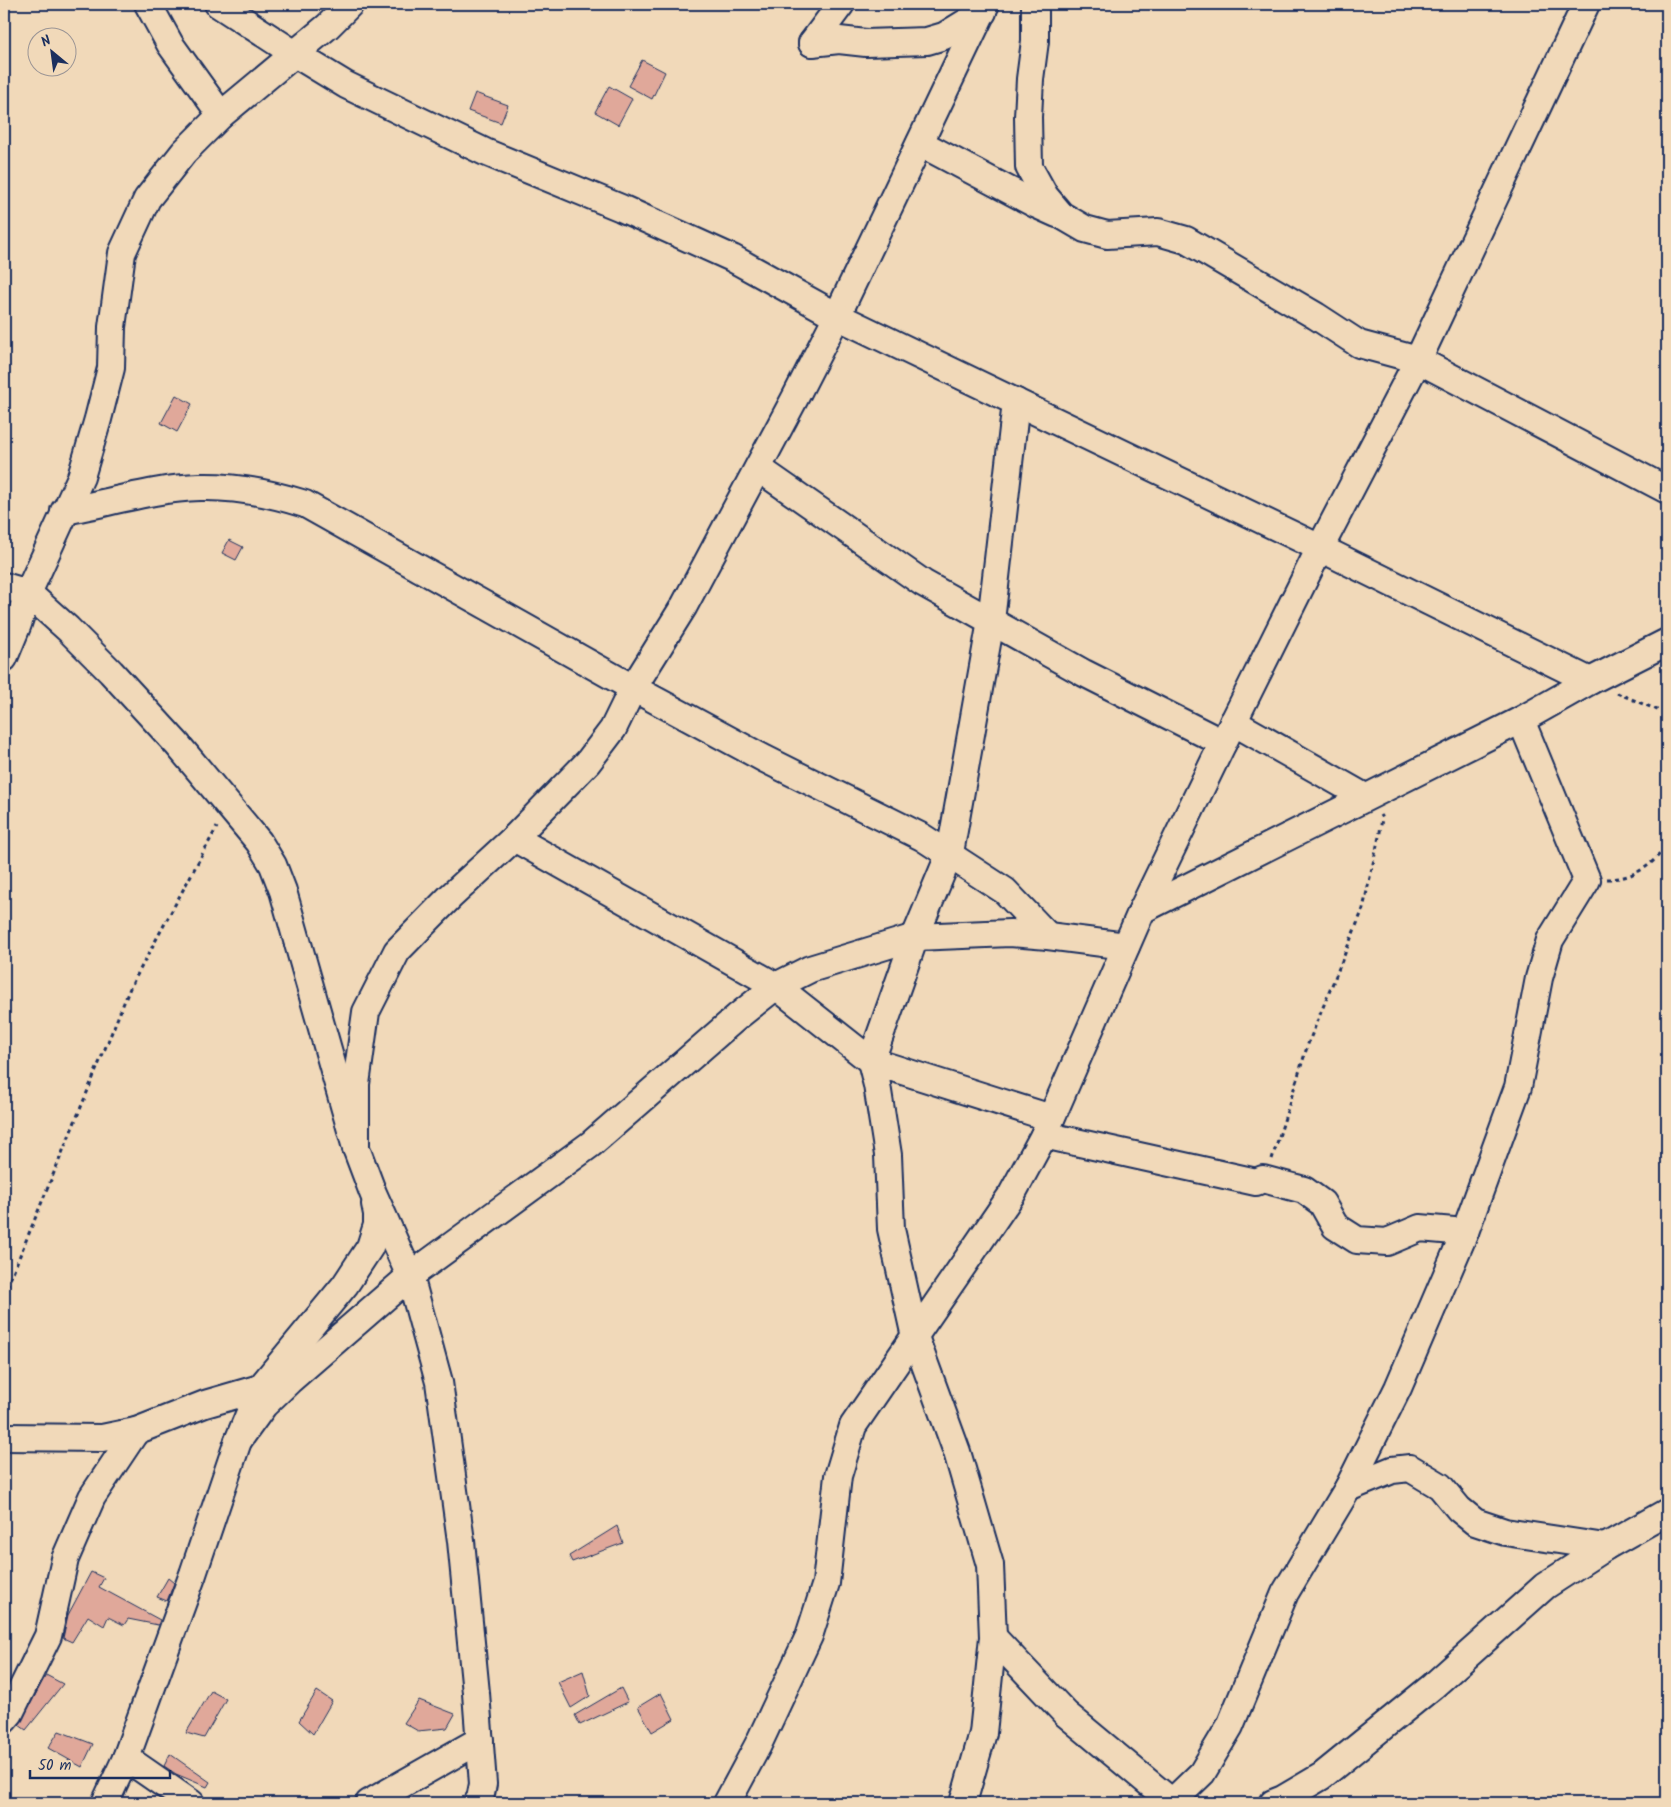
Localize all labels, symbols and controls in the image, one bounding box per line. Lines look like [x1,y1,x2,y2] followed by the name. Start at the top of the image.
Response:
[28,28,78,78] north arrow
[37,30,56,53] text: N
[30,1747,170,1779] scale bar
[38,1754,72,1778] text: 50 m

